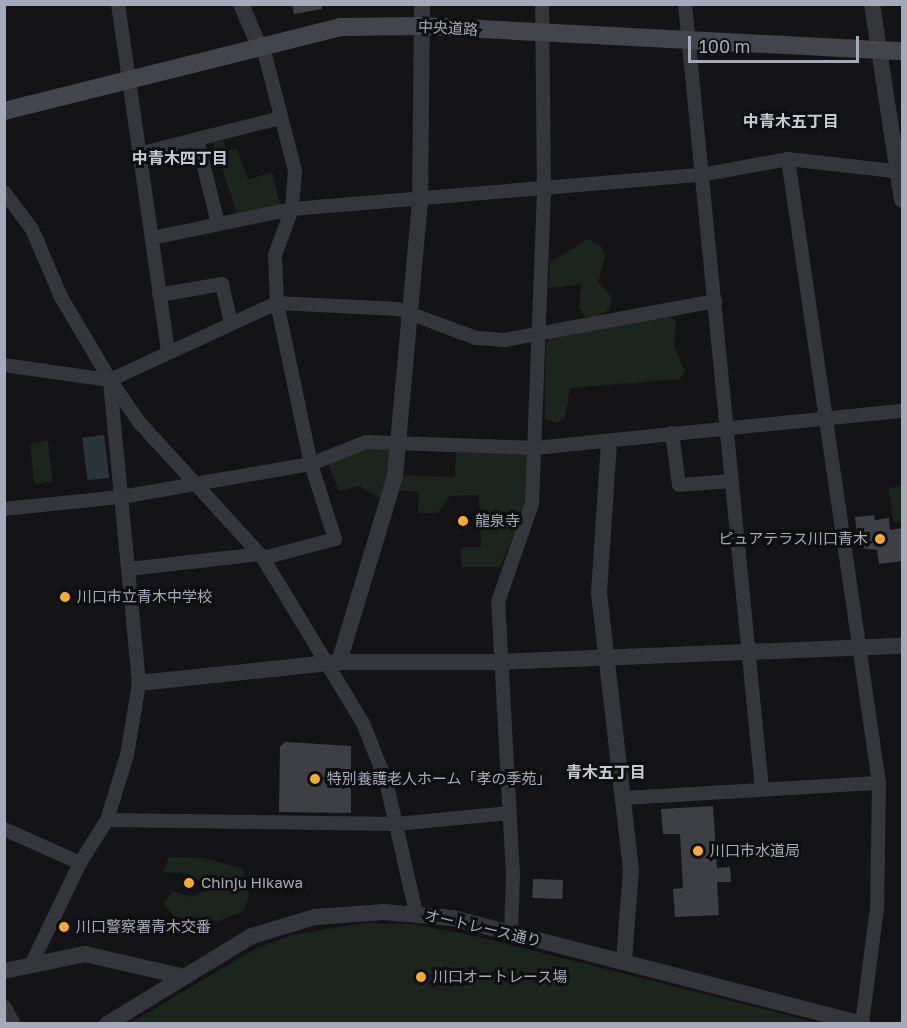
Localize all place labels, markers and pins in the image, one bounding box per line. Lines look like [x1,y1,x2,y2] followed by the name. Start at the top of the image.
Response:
[475,512,520,530] place label: 龍泉寺
[456,514,470,528] marker: 龍泉寺
[718,530,868,548] place label: ピュアテラス川口青木
[873,532,887,546] marker: ピュアテラス川口青木
[77,588,212,606] place label: 川口市立青木中学校
[58,590,72,604] marker: 川口市立青木中学校
[327,770,552,788] place label: 特別養護老人ホーム「孝の季苑」
[308,772,322,786] marker: 特別養護老人ホーム「孝の季苑」
[710,842,800,860] place label: 川口市水道局
[691,844,705,858] marker: 川口市水道局
[201,874,303,892] place label: Chinju Hikawa
[182,876,196,890] marker: Chinju Hikawa
[76,918,211,936] place label: 川口警察署青木交番
[57,920,71,934] marker: 川口警察署青木交番
[433,968,568,986] place label: 川口オートレース場
[414,970,428,984] marker: 川口オートレース場

